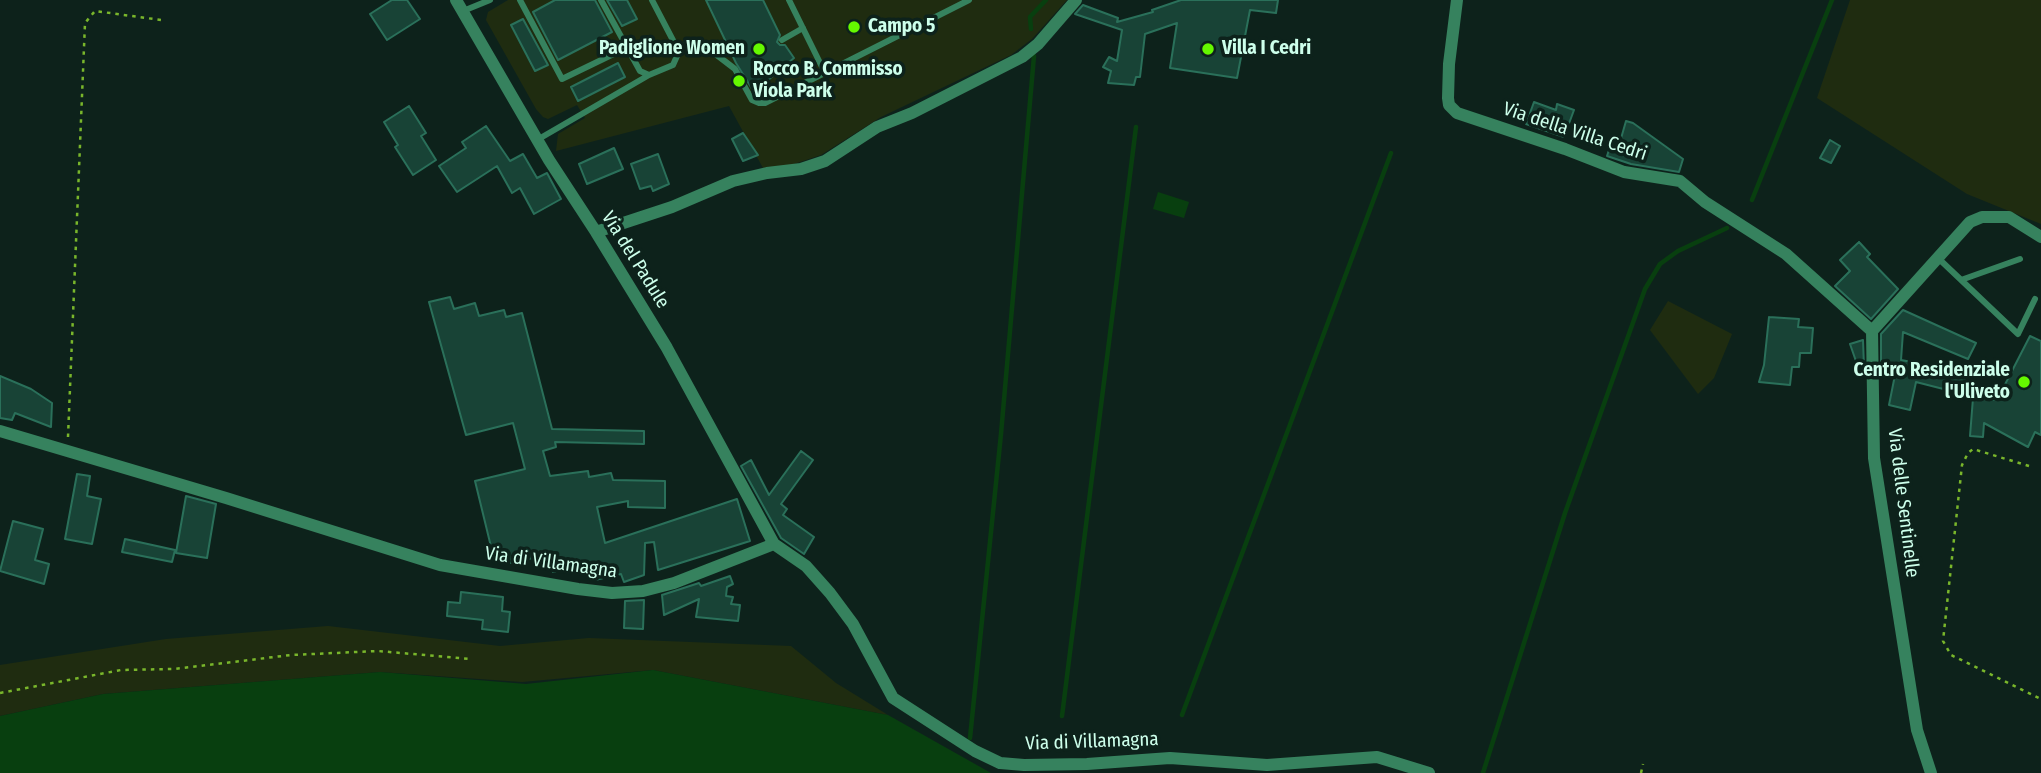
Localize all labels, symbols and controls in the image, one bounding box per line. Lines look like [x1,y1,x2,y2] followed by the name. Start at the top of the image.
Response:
[868,16,935,38] place label: Campo 5
[846,19,862,35] marker: Campo 5
[599,38,745,60] place label: Padiglione Women
[1222,38,1311,60] place label: Villa I Cedri
[751,41,767,57] marker: Padiglione Women
[1200,41,1216,57] marker: Villa I Cedri
[753,59,903,103] place label: Rocco B. Commisso Viola Park
[731,73,747,89] marker: Rocco B. Commisso Viola Park
[1500,98,1650,166] street label: Via della Villa Cedri
[596,207,674,313] street label: Via del Padule
[1854,360,2010,404] place label: Centro Residenziale l'Uliveto
[2016,374,2032,390] marker: Centro Residenziale l'Uliveto
[1883,427,1923,579] street label: Via delle Sentinelle
[483,542,619,584] street label: Via di Villamagna
[1025,728,1159,756] street label: Via di Villamagna

